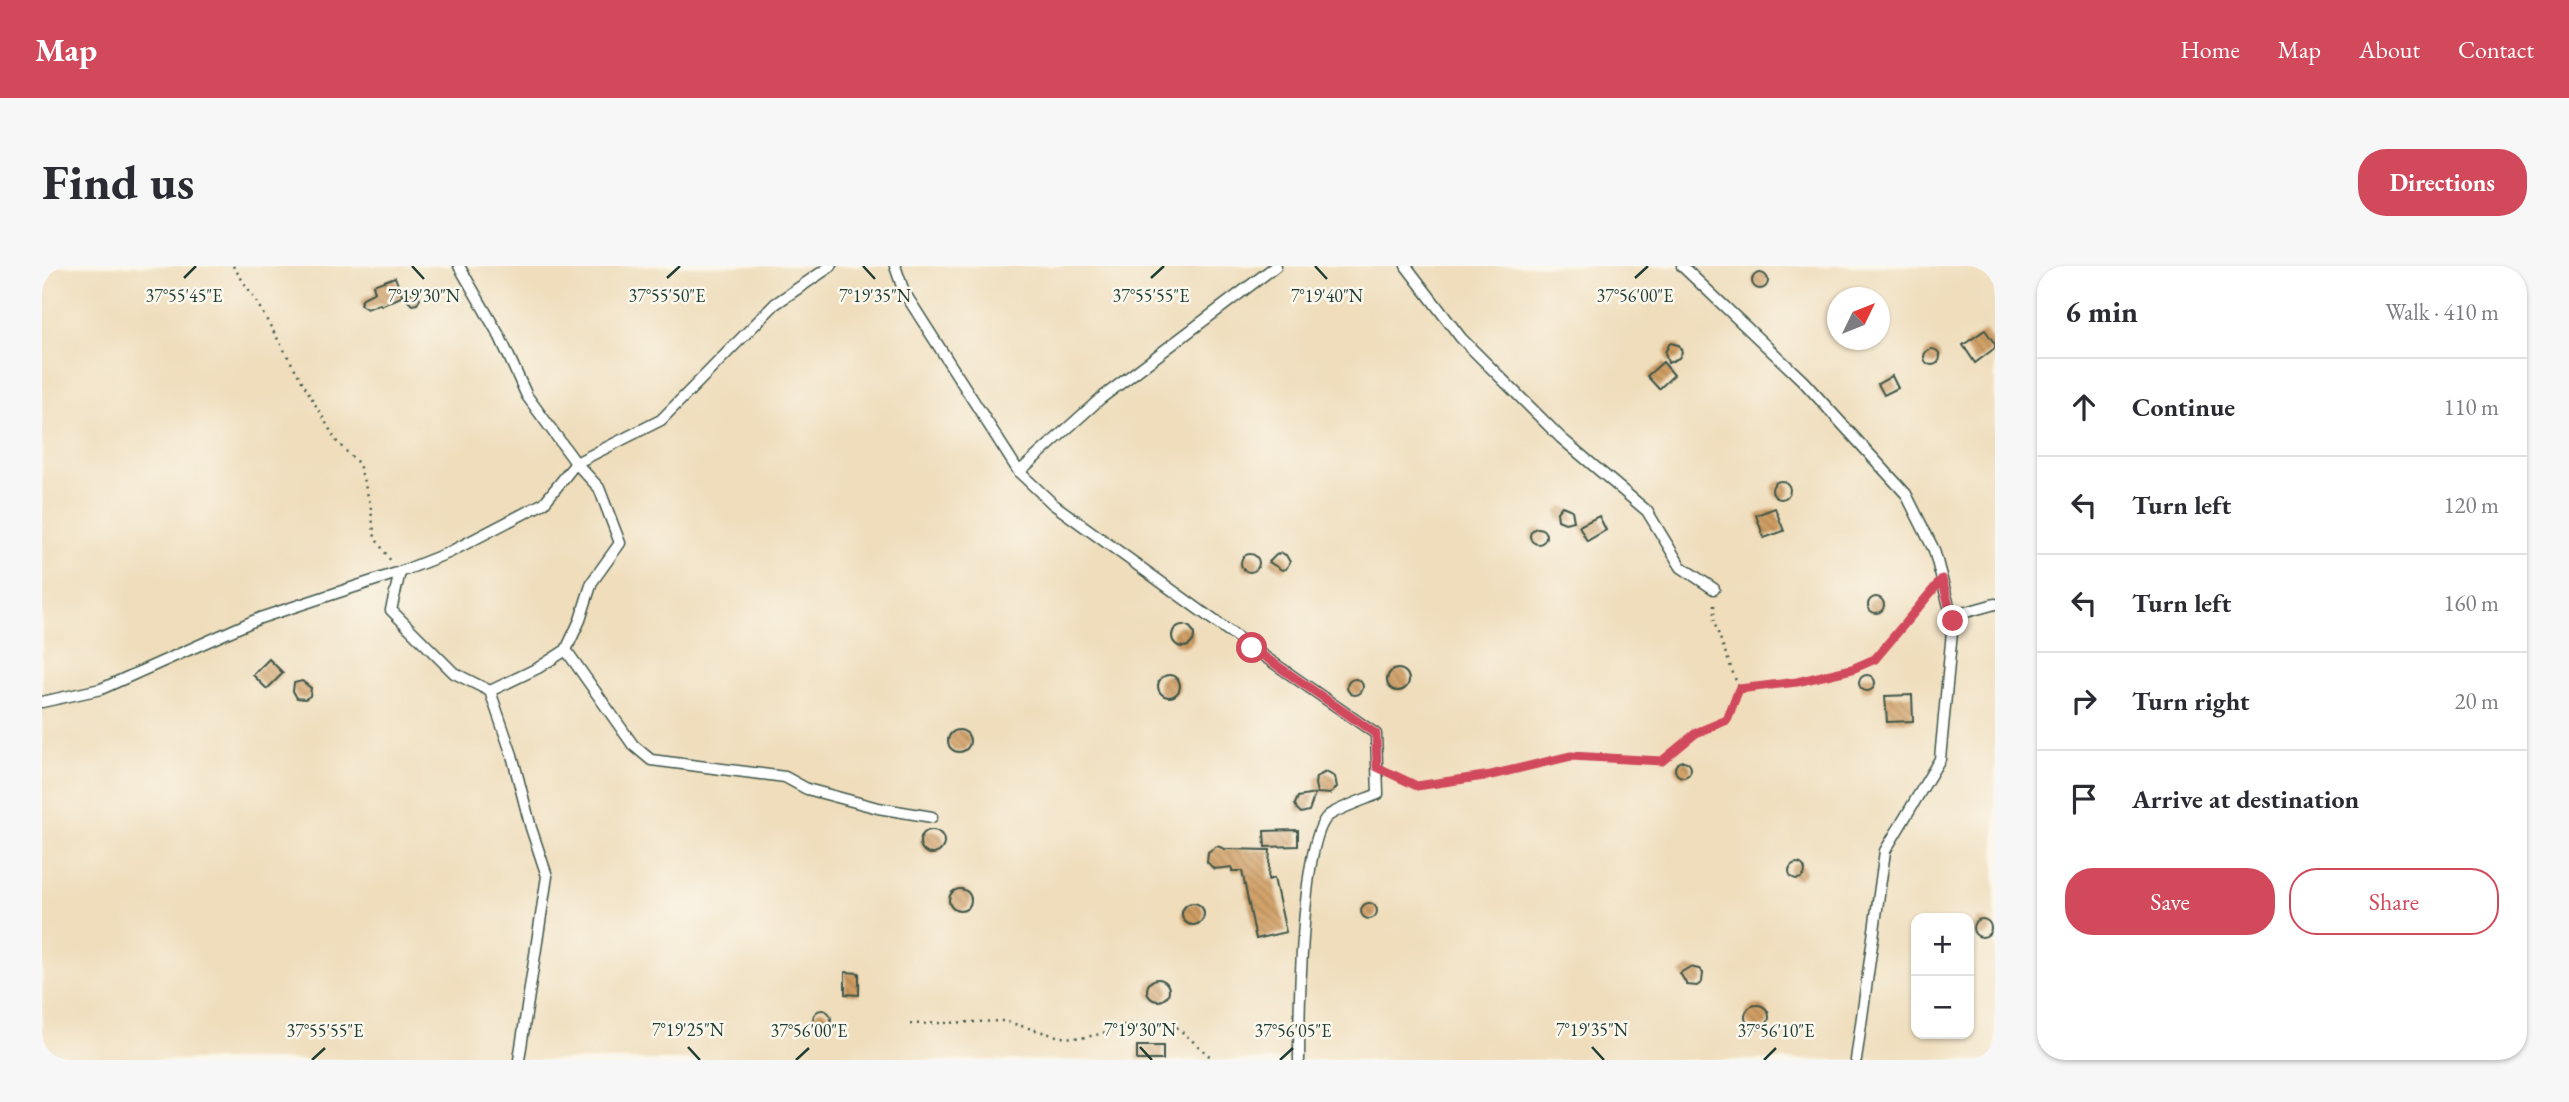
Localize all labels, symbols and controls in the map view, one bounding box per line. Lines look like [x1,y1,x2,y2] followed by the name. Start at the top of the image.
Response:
[35,28,97,71] text: Map
[2180,34,2240,65] text: Home
[2278,34,2321,65] text: Map
[2359,34,2420,65] text: About
[2458,34,2534,65] text: Contact
[2358,149,2527,216] button: Directions
[42,150,194,214] text: Find us
[146,284,222,307] text: 37°55'45"E
[388,284,461,307] text: 7°19'30"N
[629,284,705,307] text: 37°55'50"E
[839,284,912,307] text: 7°19'35"N
[1113,284,1189,307] text: 37°55'55"E
[1291,284,1364,307] text: 7°19'40"N
[1597,284,1673,307] text: 37°56'00"E
[1827,287,1890,350] north arrow
[2065,292,2138,331] text: 6 min
[2385,297,2499,327] text: Walk · 410 m
[2065,388,2103,426] icon: ahead
[2132,390,2235,424] text: Continue
[2443,392,2499,422] text: 110 m
[2065,486,2103,524] icon: left
[2132,488,2231,522] text: Turn left
[2443,490,2499,520] text: 120 m
[2065,584,2103,622] icon: left
[2132,586,2231,620] text: Turn left
[2443,588,2499,618] text: 160 m
[1937,605,1968,636] route end
[1236,632,1267,663] route start
[2065,682,2103,720] icon: right
[2132,684,2250,718] text: Turn right
[2454,686,2499,716] text: 20 m
[2065,780,2103,818] icon: arrive
[2132,782,2359,816] text: Arrive at destination
[2065,868,2275,935] button: Save
[2289,868,2499,935] button: Share
[1911,913,1974,1039] map controls
[1911,913,1974,976] button: +
[1911,976,1974,1039] button: −
[652,1018,725,1041] text: 7°19'25"N
[1104,1018,1177,1041] text: 7°19'30"N
[1556,1018,1629,1041] text: 7°19'35"N
[287,1019,363,1042] text: 37°55'55"E
[771,1019,847,1042] text: 37°56'00"E
[1255,1019,1331,1042] text: 37°56'05"E
[1738,1019,1814,1042] text: 37°56'10"E

